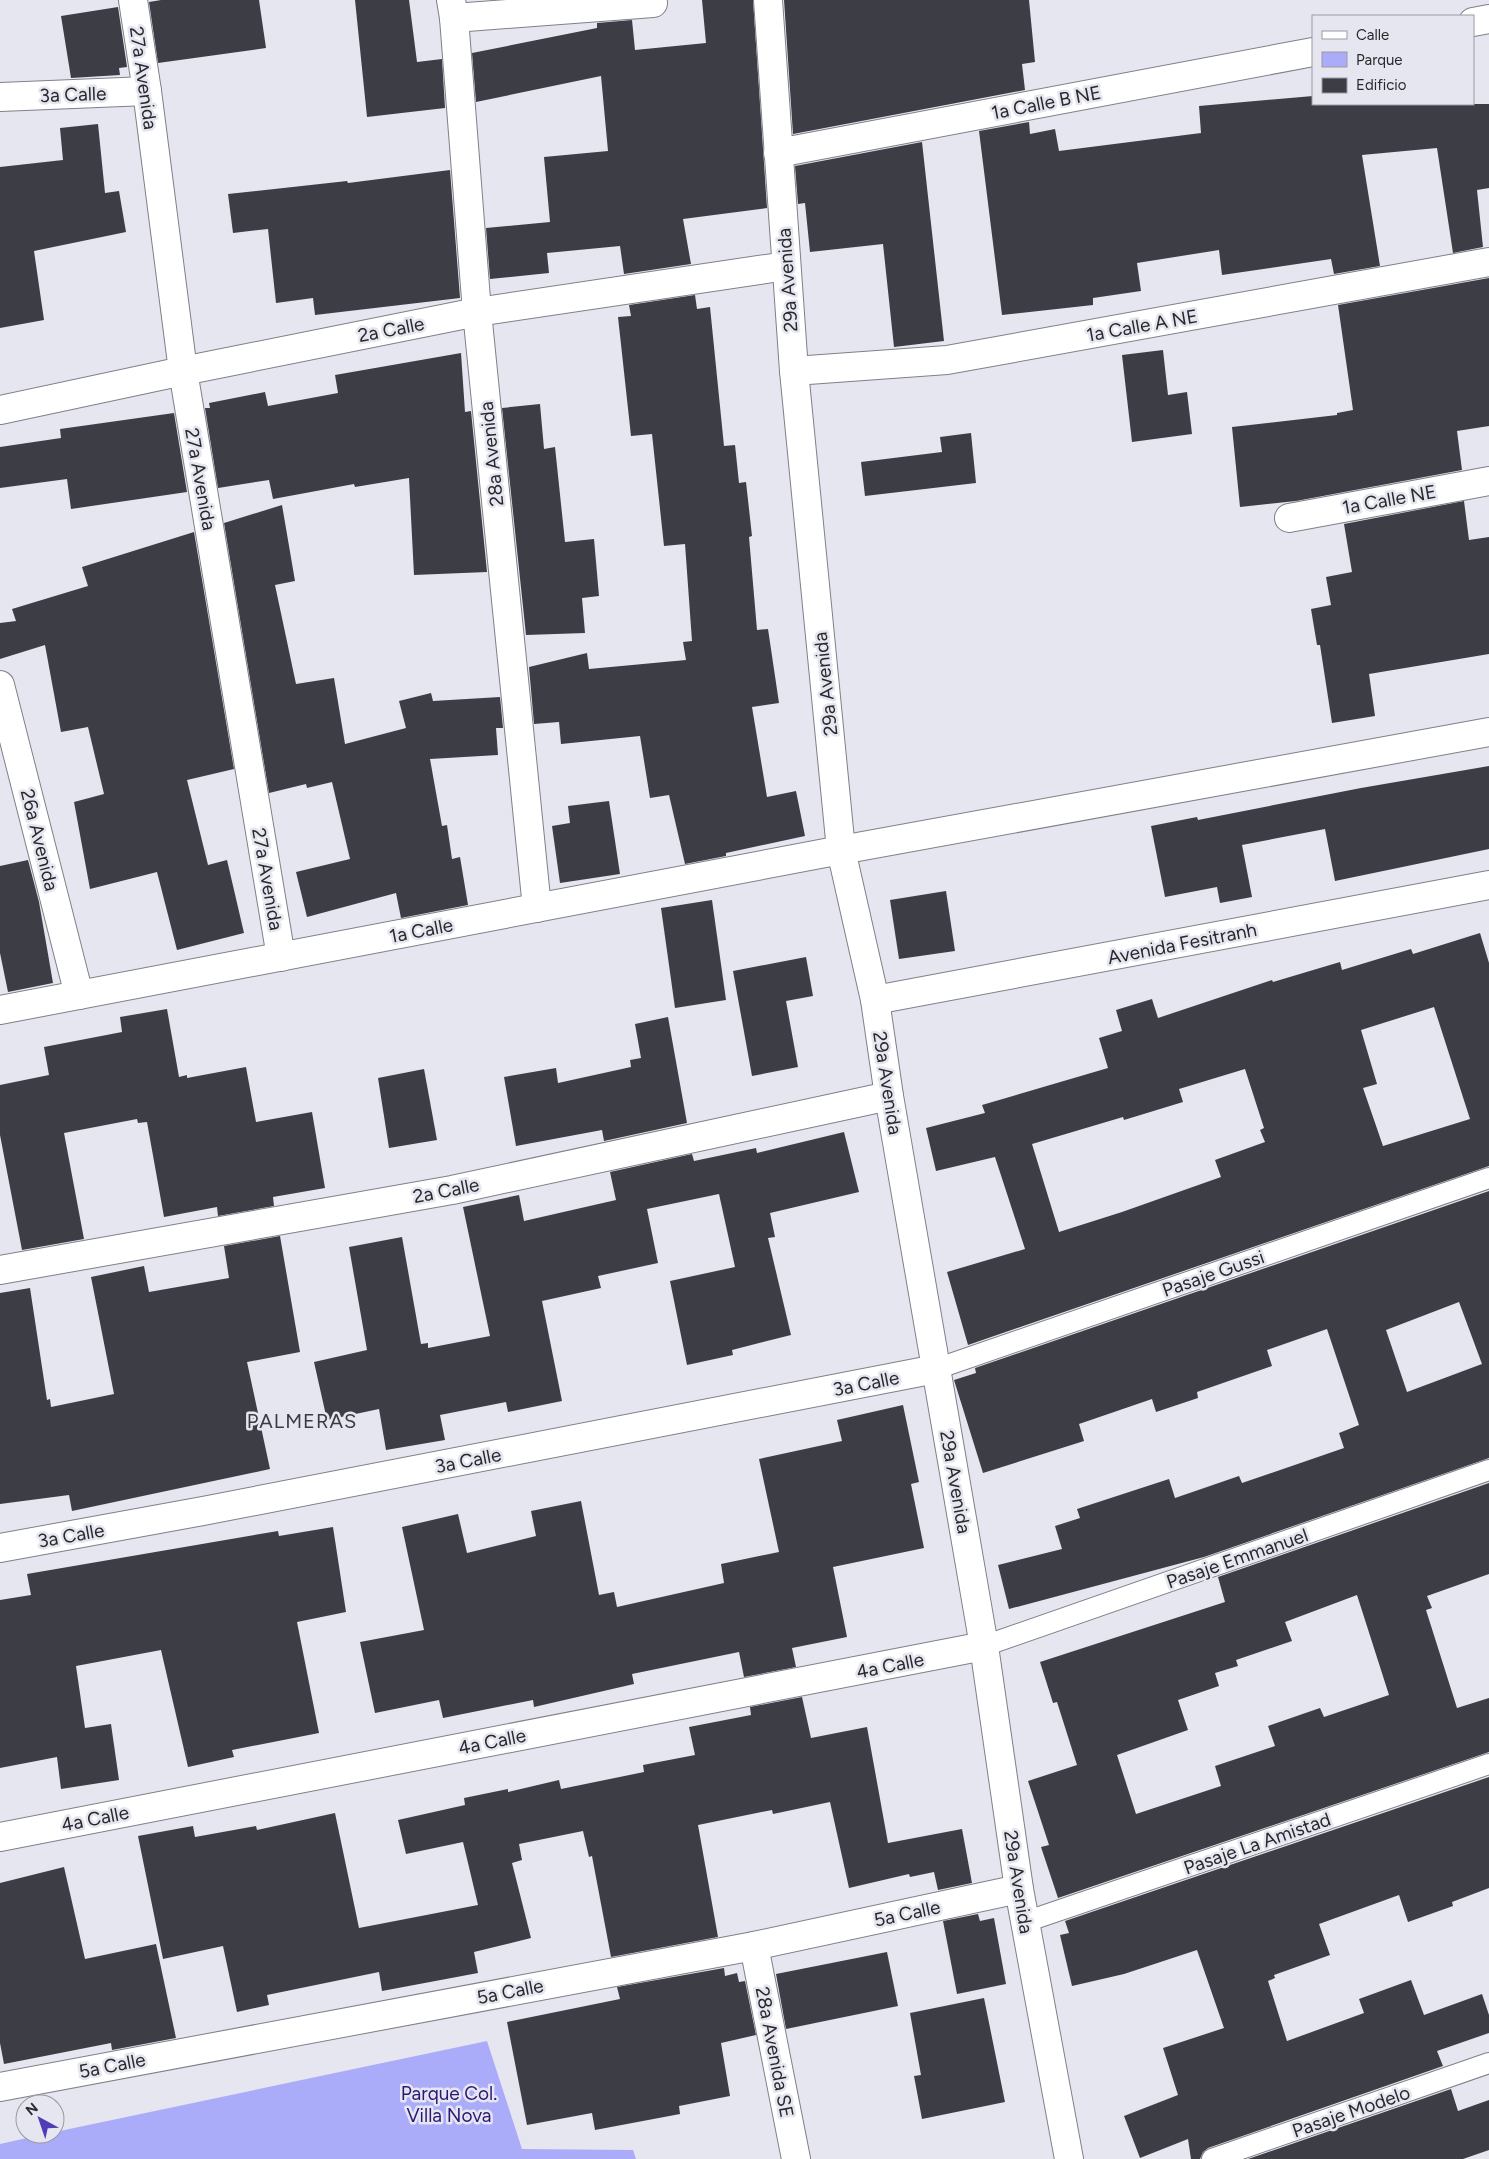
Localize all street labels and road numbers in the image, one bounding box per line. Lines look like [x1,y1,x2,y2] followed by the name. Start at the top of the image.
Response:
[125,25,162,131] street label: 27a Avenida
[989,81,1103,124] street label: 1a Calle B NE
[39,82,107,107] street label: 3a Calle
[772,227,803,333] street label: 29a Avenida
[1085,304,1200,347] street label: 1a Calle A NE
[356,312,426,347] street label: 2a Calle
[475,400,508,507] street label: 28a Avenida
[180,426,221,532] street label: 27a Avenida
[1340,480,1438,519] street label: 1a Calle NE
[809,631,842,737] street label: 29a Avenida
[16,787,63,893] street label: 26a Avenida
[247,826,288,932] street label: 27a Avenida
[387,913,455,948] street label: 1a Calle
[1106,918,1259,969] street label: Avenida Fesitranh
[868,1030,907,1136] street label: 29a Avenida
[411,1173,481,1208] street label: 2a Calle
[1159,1245,1267,1302] street label: Pasaje Gussi
[831,1366,901,1401] street label: 3a Calle
[935,1429,976,1535] street label: 29a Avenida
[433,1443,503,1478] street label: 3a Calle
[36,1518,106,1553] street label: 3a Calle
[1163,1523,1311,1593] street label: Pasaje Emmanuel
[854,1648,926,1683] street label: 4a Calle
[456,1724,528,1759] street label: 4a Calle
[59,1801,131,1836] street label: 4a Calle
[1181,1808,1334,1879] street label: Pasaje La Amistad
[999,1829,1038,1935] street label: 29a Avenida
[872,1895,942,1932] street label: 5a Calle
[475,1974,545,2009] street label: 5a Calle
[751,1985,798,2119] street label: 28a Avenida SE
[77,2048,147,2083] street label: 5a Calle
[1289,2081,1413,2142] street label: Pasaje Modelo

